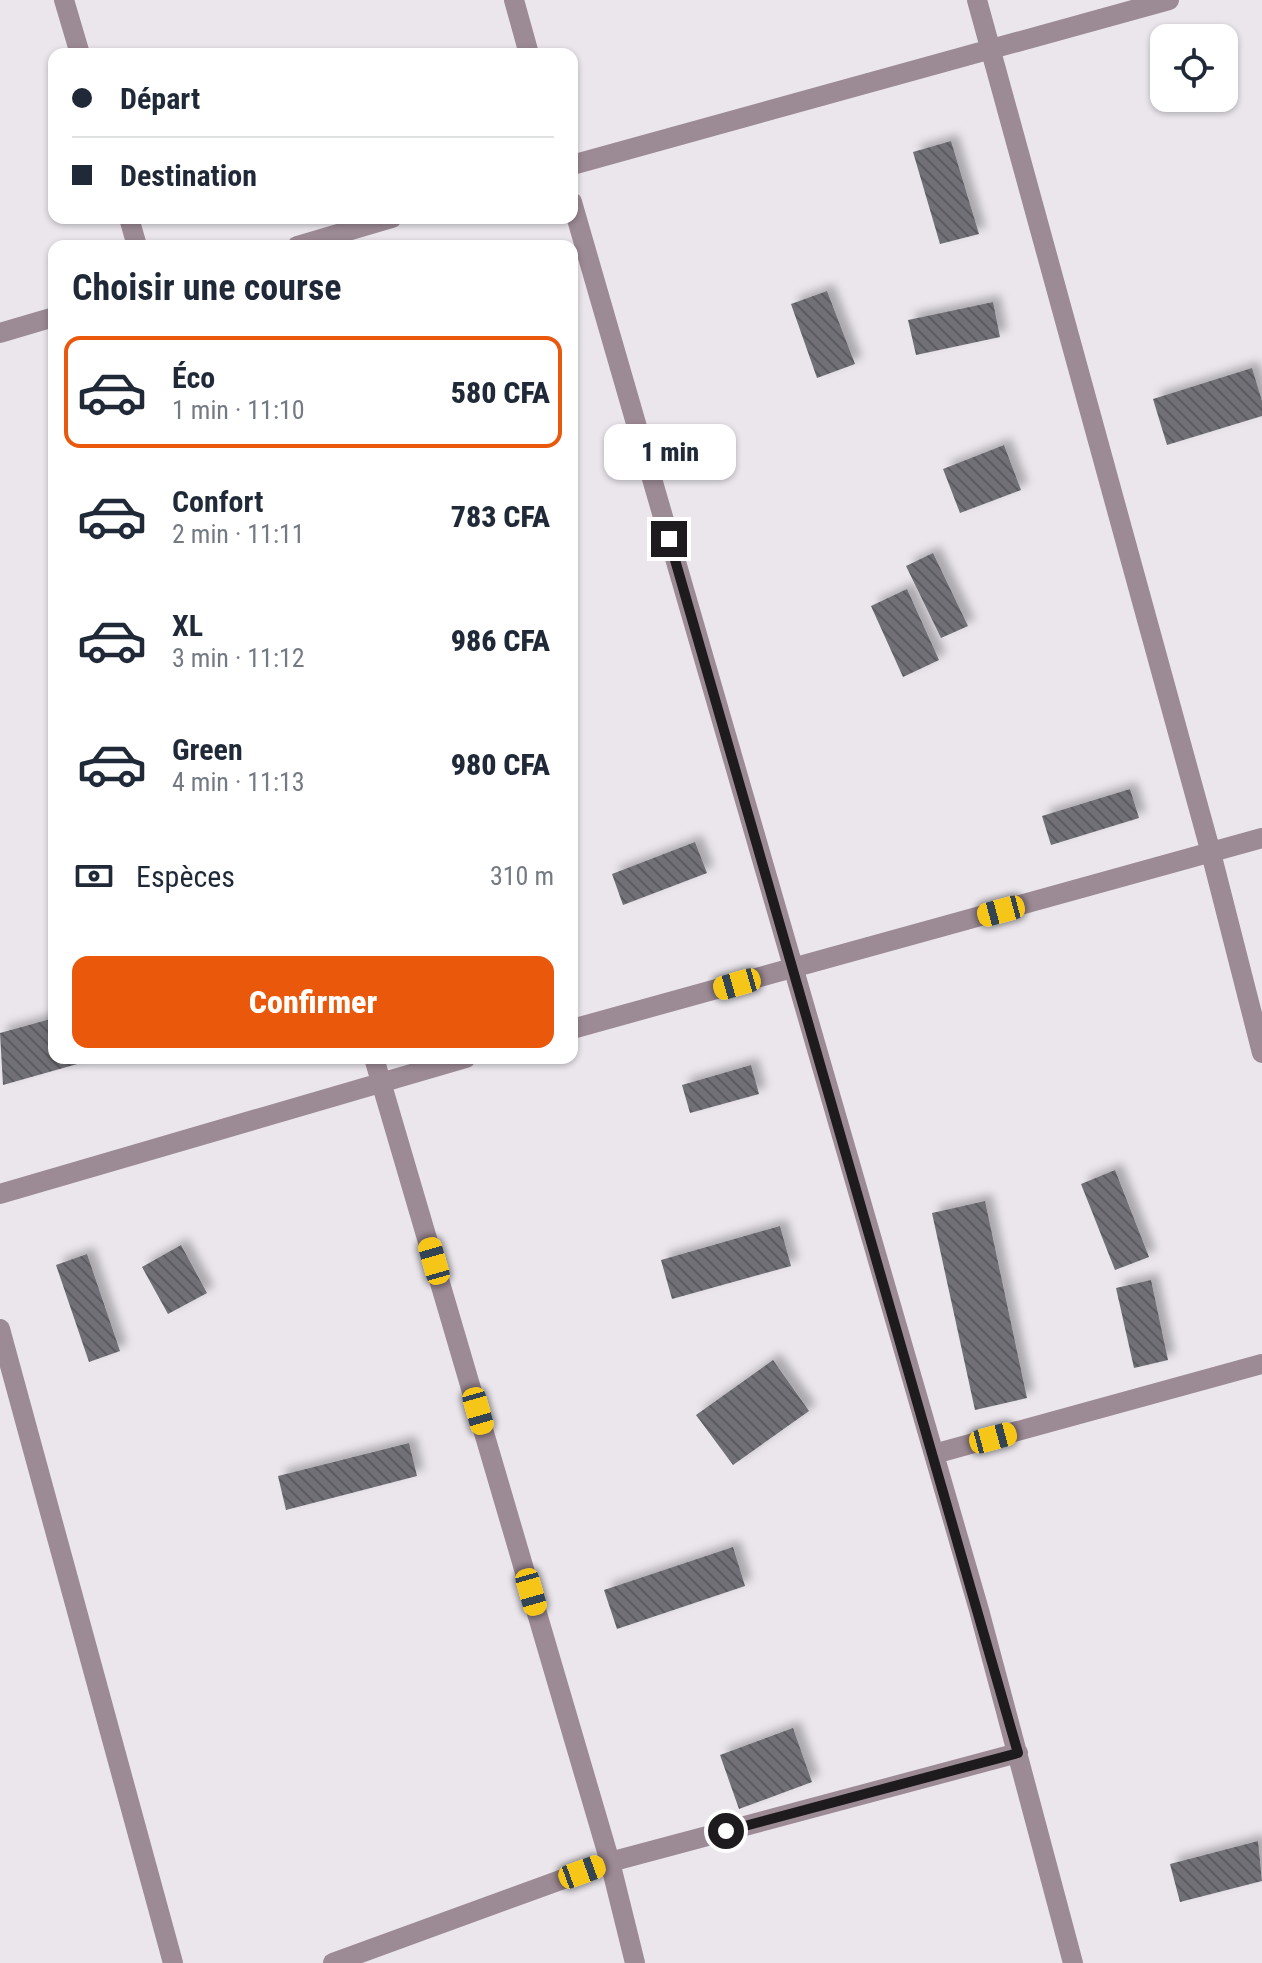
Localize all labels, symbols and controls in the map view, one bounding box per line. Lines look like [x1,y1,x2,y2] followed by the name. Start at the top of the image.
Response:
[1150,24,1238,112] map controls
[1150,24,1238,112] button: locate
[120,81,200,116] text: Départ
[120,158,257,193] text: Destination
[72,267,341,309] text: Choisir une course
[76,356,148,428] icon: car
[172,360,215,395] text: Éco
[451,375,550,410] text: 580 CFA
[172,395,305,425] text: 1 min · 11:10
[603,423,735,479] callout: 1 min
[641,437,699,467] text: 1 min
[76,480,148,552] icon: car
[172,484,263,519] text: Confort
[451,499,550,534] text: 783 CFA
[172,519,305,549] text: 2 min · 11:11
[651,521,687,557] route end
[76,604,148,676] icon: car
[172,608,203,643] text: XL
[451,623,550,658] text: 986 CFA
[172,643,305,673] text: 3 min · 11:12
[76,728,148,800] icon: car
[172,732,243,767] text: Green
[451,747,550,782] text: 980 CFA
[172,767,305,797] text: 4 min · 11:13
[72,854,116,898] icon: cash
[136,859,235,894] text: Espèces
[490,861,554,891] text: 310 m
[975,893,1027,929] car
[72,956,554,1048] button: Confirmer
[711,966,763,1002] car
[416,1235,452,1287] car
[460,1385,496,1437] car
[967,1420,1019,1456] car
[513,1566,549,1618] car
[708,1813,744,1849] route start
[555,1853,609,1891] car

